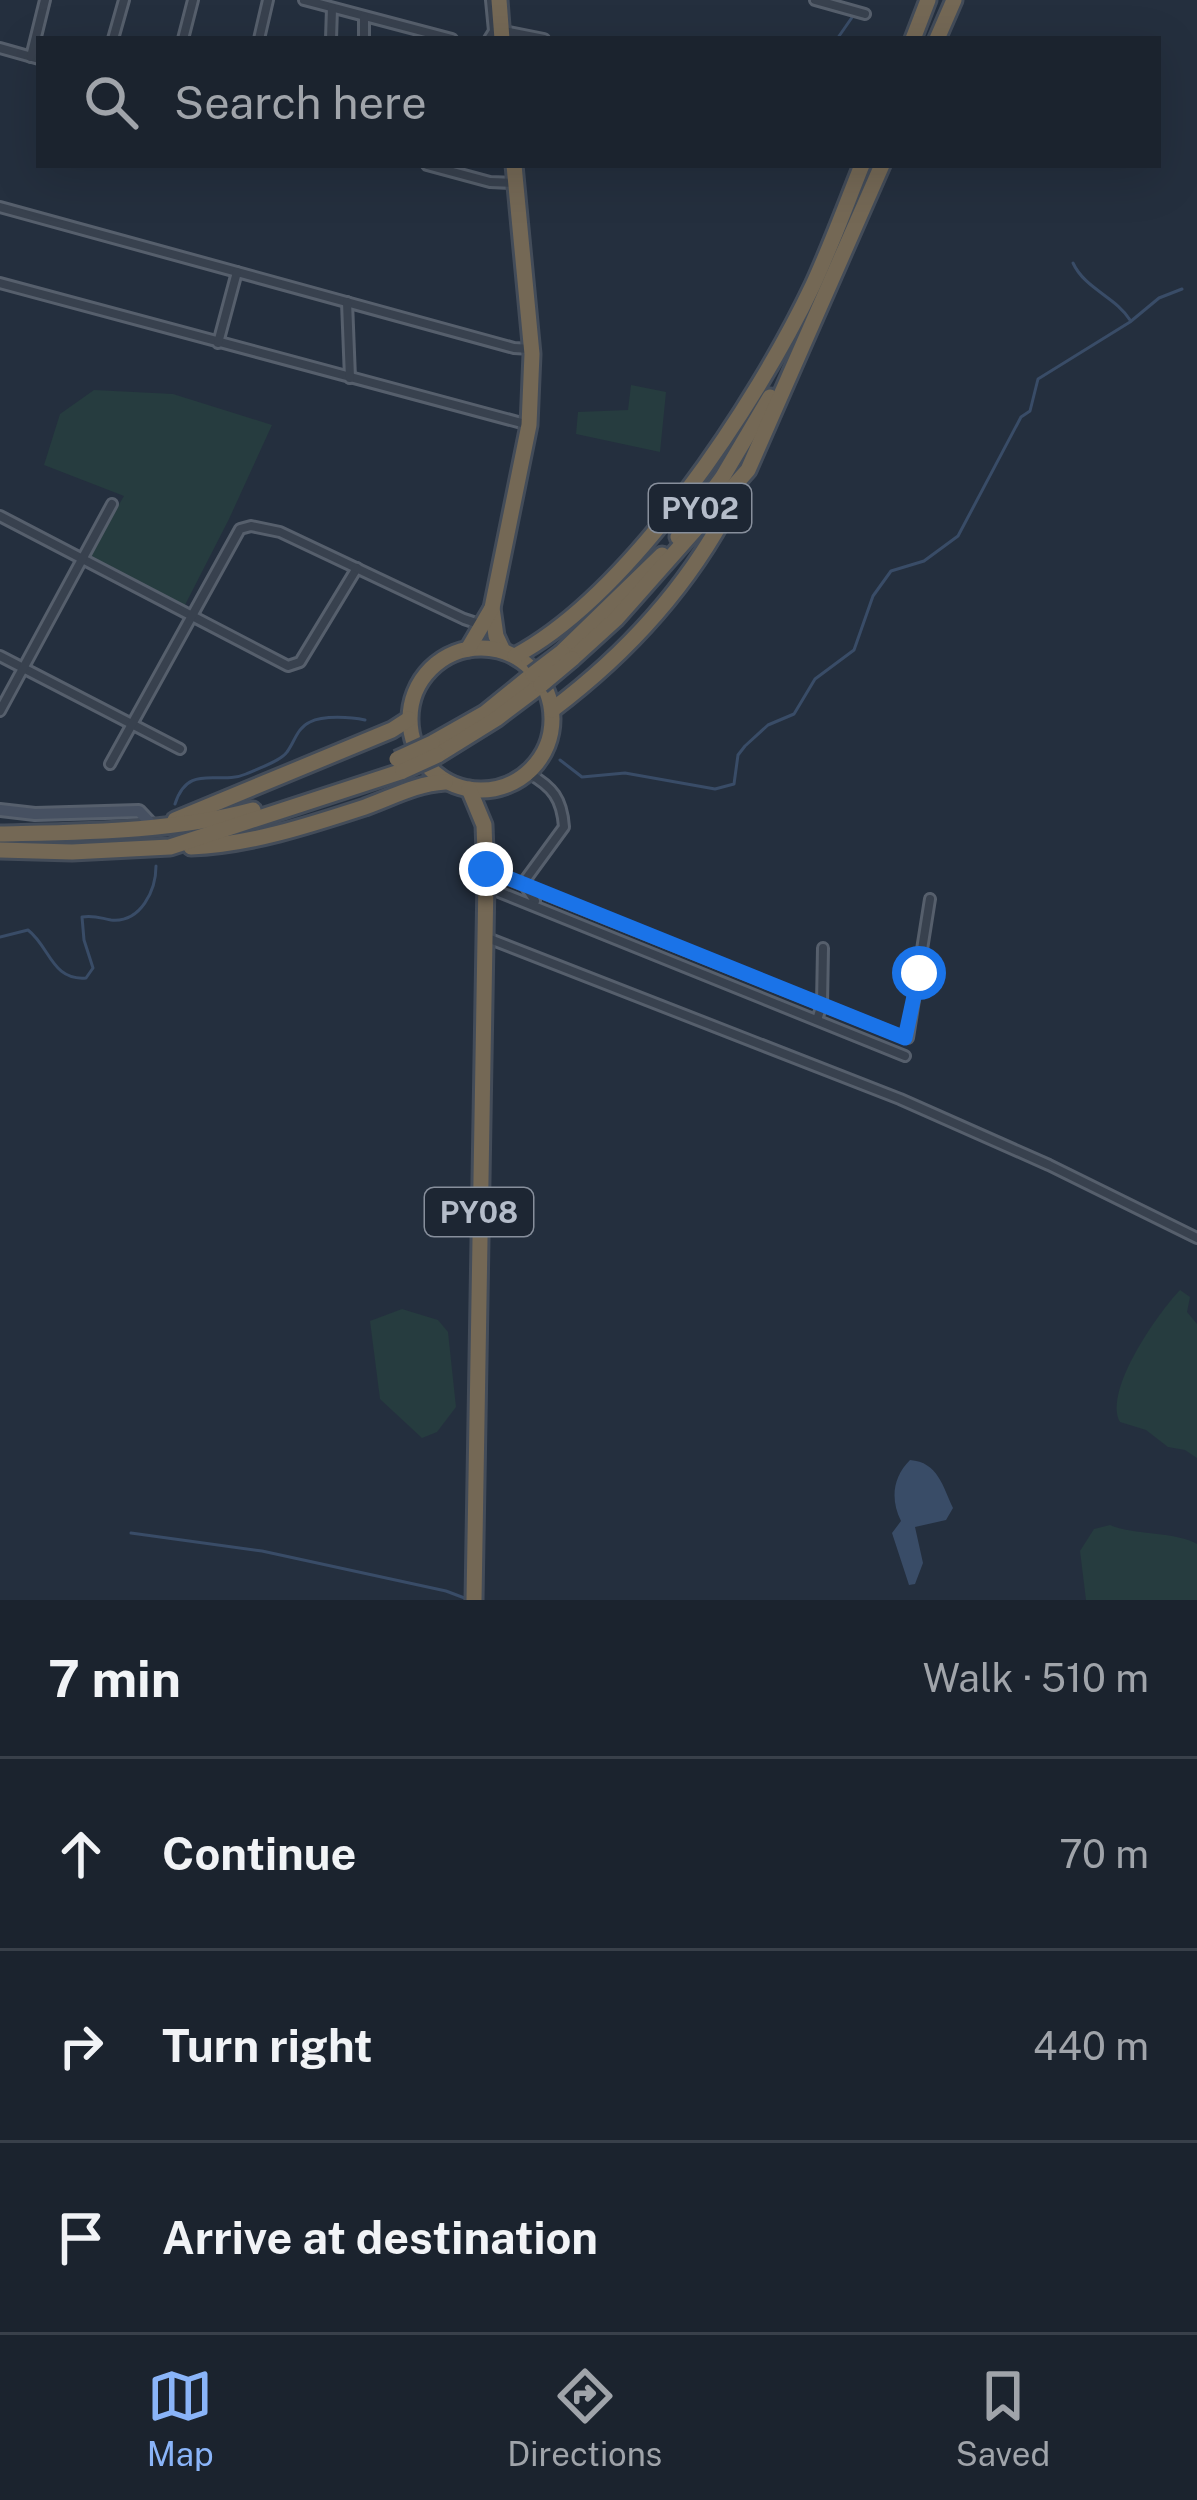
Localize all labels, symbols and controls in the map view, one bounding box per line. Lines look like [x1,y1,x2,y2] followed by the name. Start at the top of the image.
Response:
[36,36,1161,168] search box
[78,69,144,135] icon: search
[174,76,427,129] text: Search here
[649,484,751,532] road number: PY02
[459,842,513,896] route end
[892,946,946,1000] route start
[425,1188,533,1236] road number: PY08
[48,1649,181,1708] text: 7 min
[923,1655,1149,1701] text: Walk · 510 m
[48,1821,114,1887] icon: ahead
[162,1827,356,1880] text: Continue
[1059,1831,1149,1877] text: 70 m
[48,2013,114,2079] icon: right
[162,2019,373,2072] text: Turn right
[1033,2023,1149,2069] text: 440 m
[48,2205,114,2271] icon: arrive
[162,2211,598,2264] text: Arrive at destination
[147,2363,214,2473] tab: Map
[507,2363,662,2473] tab: Directions
[956,2363,1050,2473] tab: Saved

